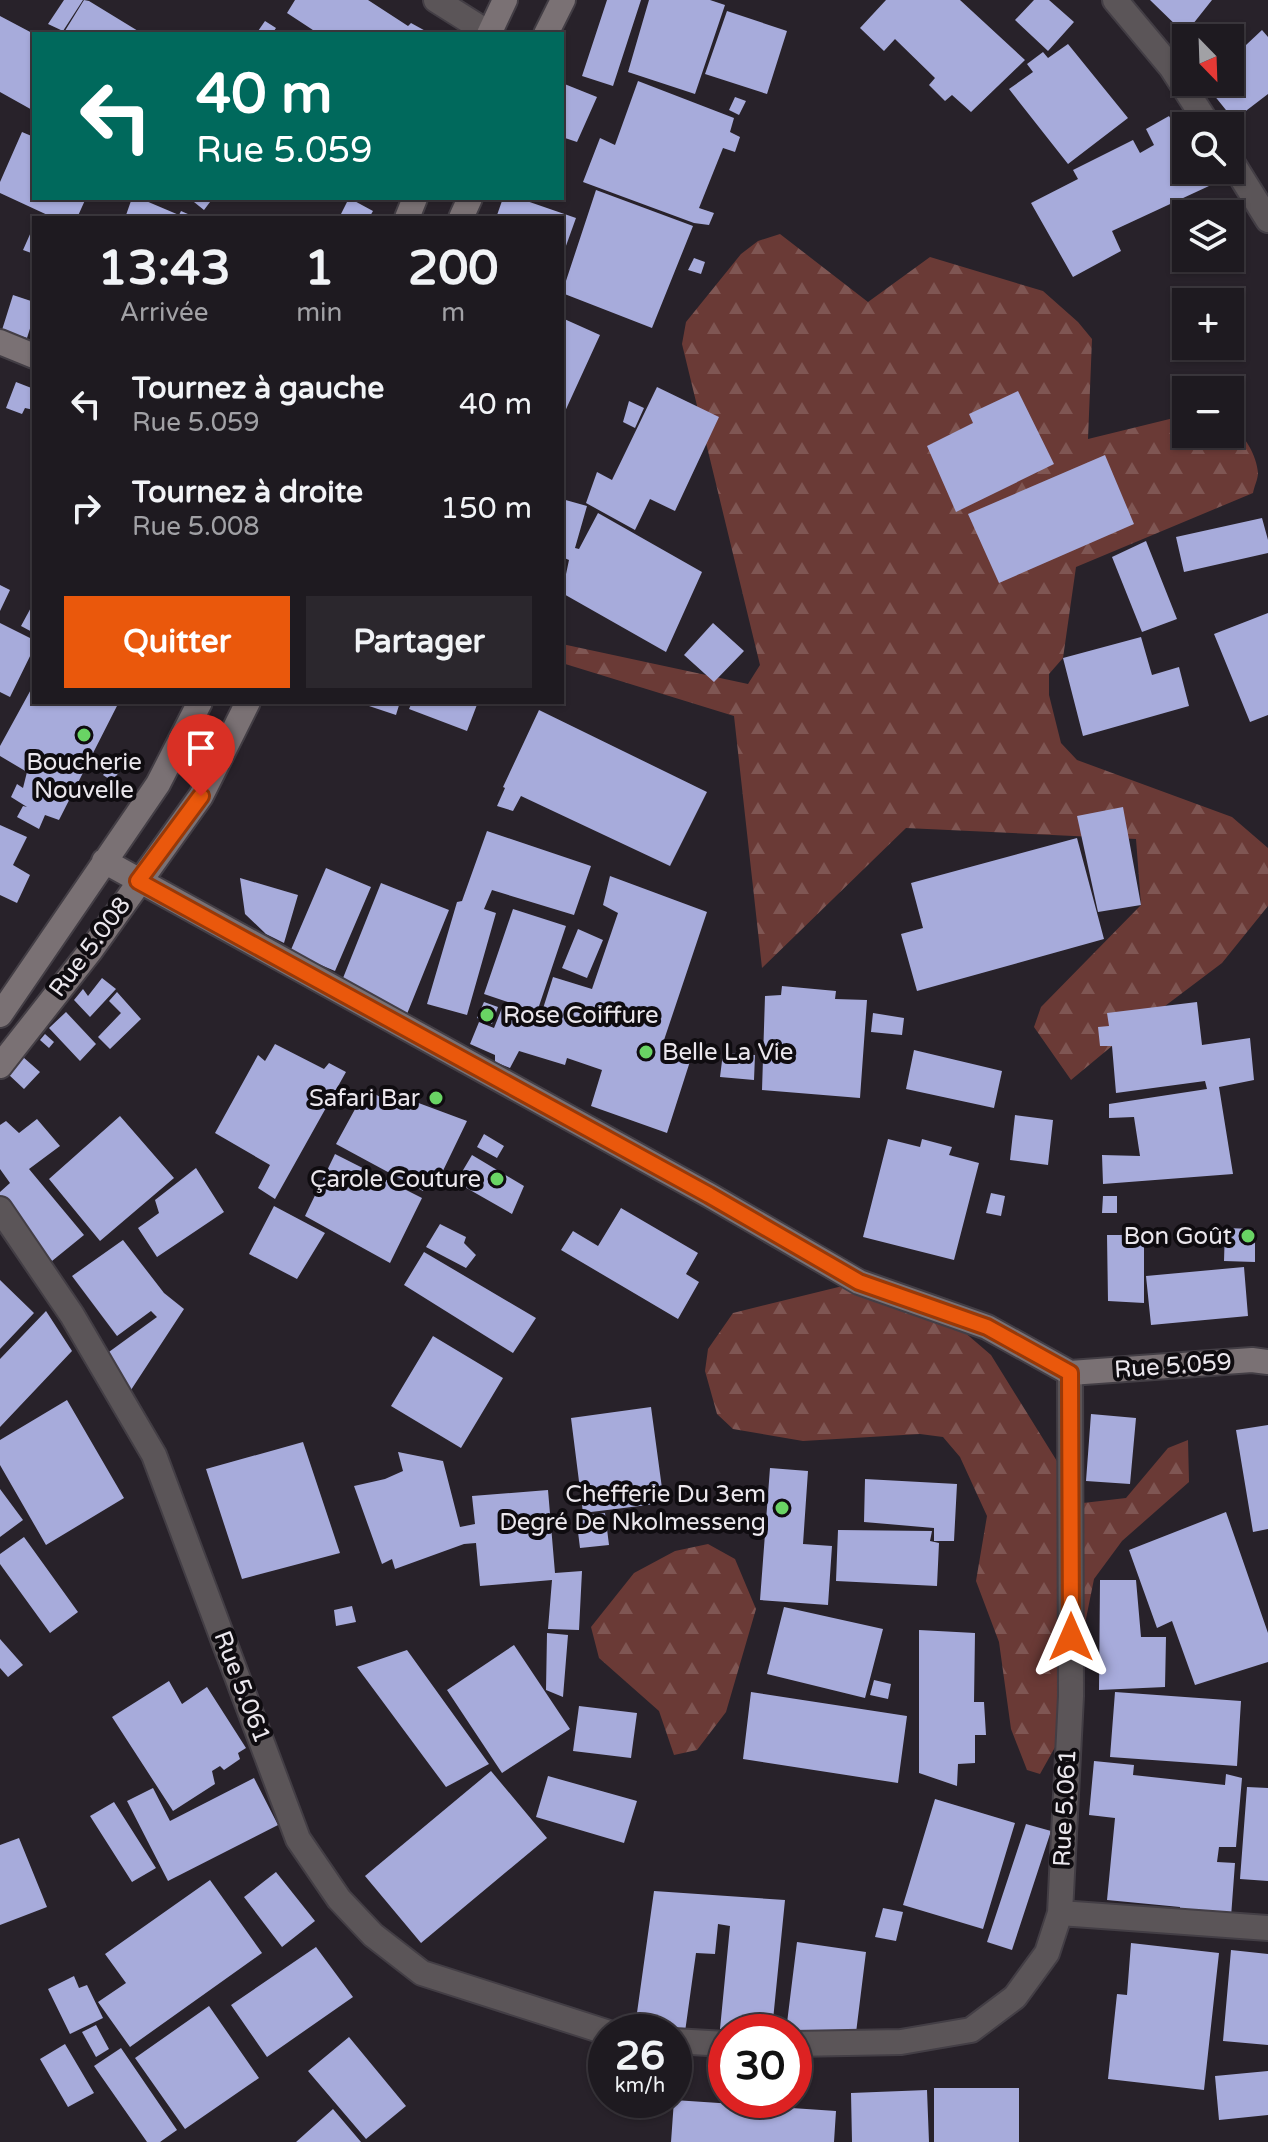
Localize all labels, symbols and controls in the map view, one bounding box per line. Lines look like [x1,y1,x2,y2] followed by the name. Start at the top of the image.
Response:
[1172,24,1244,96] north arrow
[1172,24,1244,448] map controls
[196,61,332,128] text: 40 m
[64,64,168,168] icon: left
[1172,112,1244,184] button: search
[196,129,373,172] text: Rue 5.059
[1172,200,1244,272] button: layers
[98,240,231,298] text: 13:43
[304,240,334,298] text: 1
[408,240,498,298] text: 200
[1172,288,1244,360] button: +
[120,297,208,328] text: Arrivée
[296,297,342,328] text: min
[441,297,465,328] text: m
[132,370,384,407] text: Tournez à gauche
[1172,376,1244,448] button: −
[64,382,108,426] icon: left
[459,386,532,423] text: 40 m
[132,407,260,438] text: Rue 5.059
[132,474,363,511] text: Tournez à droite
[64,486,108,530] icon: right
[440,490,532,527] text: 150 m
[132,511,260,542] text: Rue 5.008
[64,596,290,688] button: Quitter
[306,596,532,688] button: Partager
[167,714,235,796] pin
[75,726,93,744] marker: Boucherie Nouvelle
[179,726,223,770] icon: arrive
[26,748,142,805] place label: Boucherie Nouvelle
[43,891,137,1003] street label: Rue 5.008
[503,1001,659,1030] place label: Rose Coiffure
[478,1006,496,1024] marker: Rose Coiffure
[662,1038,793,1067] place label: Belle La Vie
[637,1043,655,1061] marker: Belle La Vie
[309,1084,421,1113] place label: Safari Bar
[427,1089,445,1107] marker: Safari Bar
[310,1165,481,1194] place label: Çarole Couture
[488,1170,506,1188] marker: Çarole Couture
[1123,1222,1232,1251] place label: Bon Goût
[1239,1227,1257,1245] marker: Bon Goût
[1113,1347,1233,1385] street label: Rue 5.059
[499,1480,766,1537] place label: Chefferie Du 3em Degré De Nkolmesseng
[773,1499,791,1517] marker: Chefferie Du 3em Degré De Nkolmesseng
[1029,1595,1113,1679] position arrow
[207,1627,277,1747] street label: Rue 5.061
[1047,1748,1083,1868] street label: Rue 5.061
[708,2014,812,2118] speed limit sign: 30
[615,2032,665,2080] text: 26
[615,2074,665,2098] text: km/h

